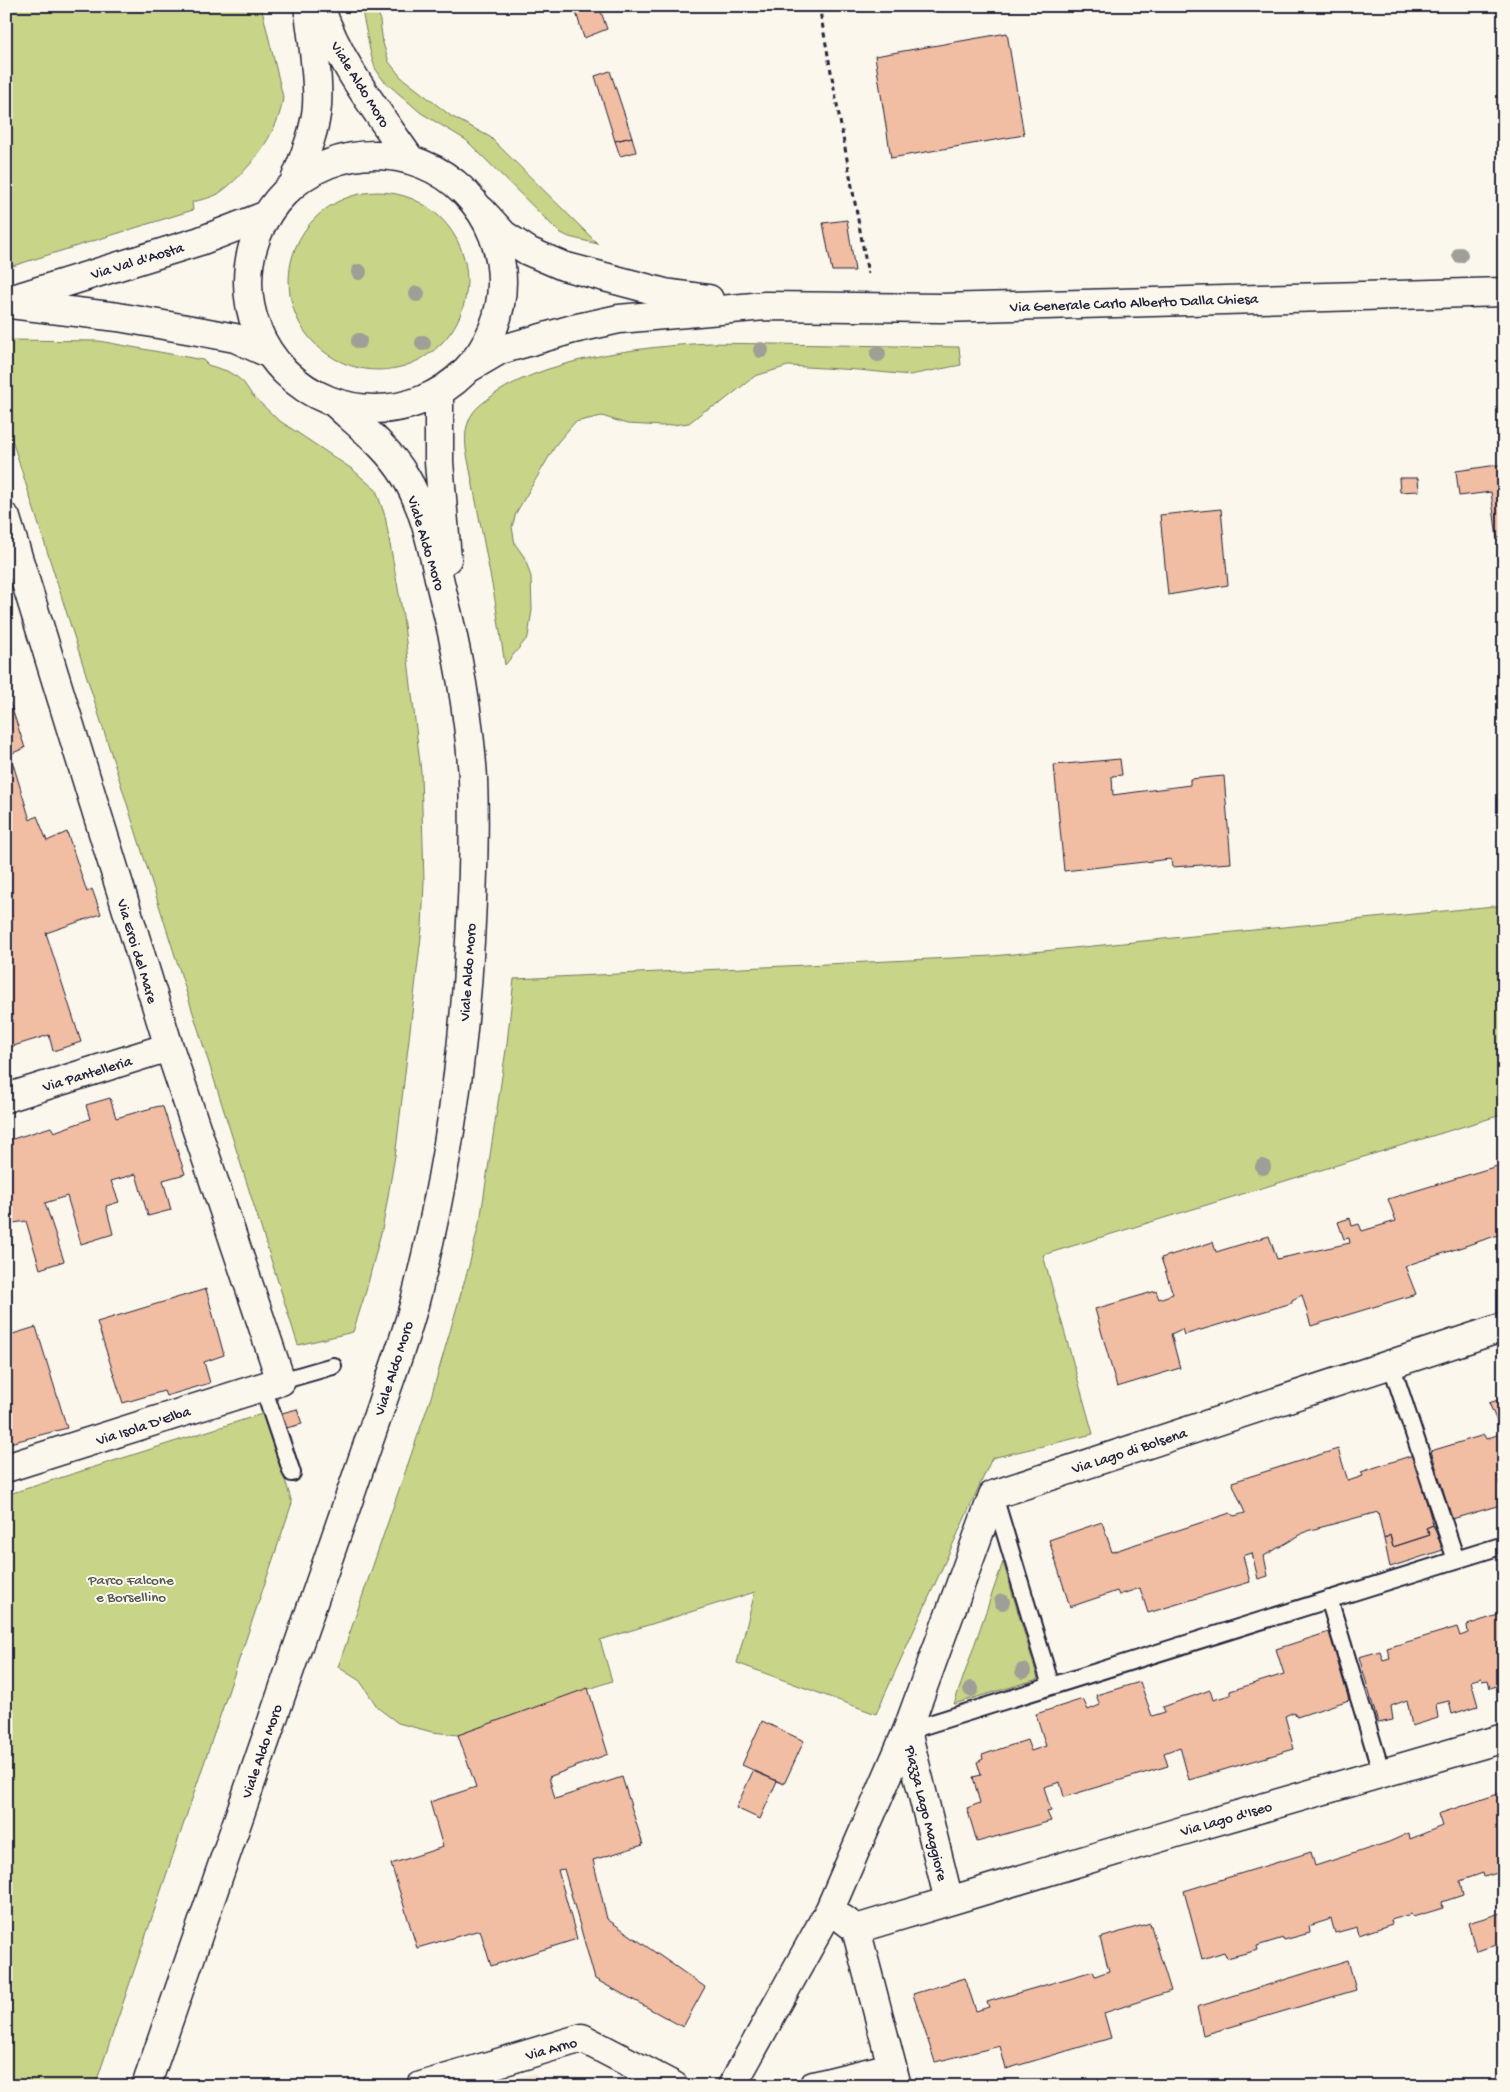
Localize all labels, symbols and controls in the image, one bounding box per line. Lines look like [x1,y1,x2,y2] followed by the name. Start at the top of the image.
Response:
[325,38,393,132] street label: Viale Aldo Moro
[88,239,187,285] street label: Via Val d'Aosta
[1009,291,1259,317] street label: Via Generale Carlo Alberto Dalla Chiesa
[402,493,448,593] street label: Viale Aldo Moro
[111,896,161,1006] street label: Via Eroi del Mare
[457,922,481,1023] street label: Viale Aldo Moro
[40,1053,135,1097] street label: Via Pantelleria
[371,1319,419,1419] street label: Viale Aldo Moro
[93,1403,194,1451] street label: Via Isola D'Elba
[1069,1425,1190,1479] street label: Via Lago di Bolsena
[87,1572,174,1607] park label: Parco Falcone e Borsellino
[238,1702,287,1802] street label: Viale Aldo Moro
[899,1743,951,1883] street label: Piazza Lago Maggiore
[1178,1798,1275,1842] street label: Via Lago d'Iseo
[523,2034,579,2066] street label: Via Arno

